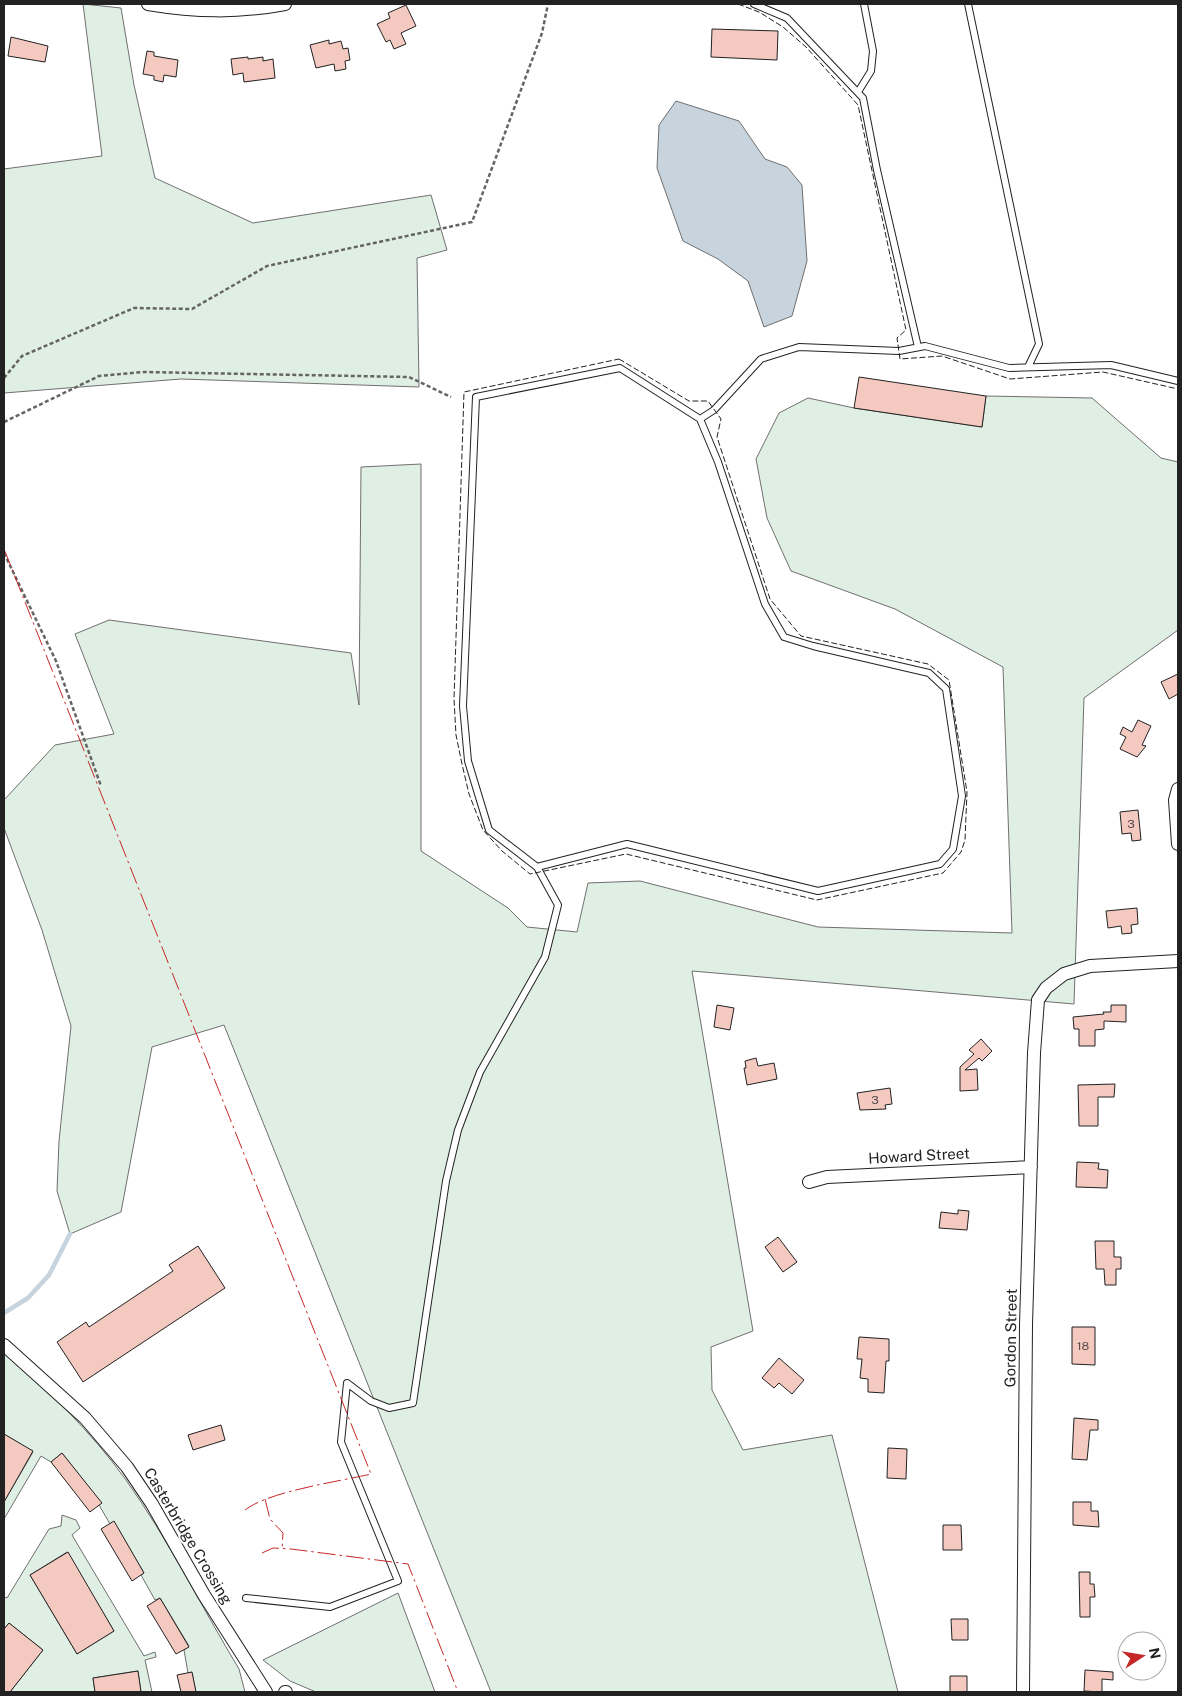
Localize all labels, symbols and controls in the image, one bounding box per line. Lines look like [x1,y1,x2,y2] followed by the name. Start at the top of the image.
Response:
[1127,817,1135,831] house number: 3
[871,1093,879,1107] house number: 3
[868,1144,970,1167] street label: Howard Street
[1001,1288,1020,1388] street label: Gordon Street
[1077,1339,1090,1353] house number: 18
[141,1465,236,1607] street label: Casterbridge Crossing
[1117,1631,1167,1681] north arrow
[1146,1646,1164,1660] text: N

